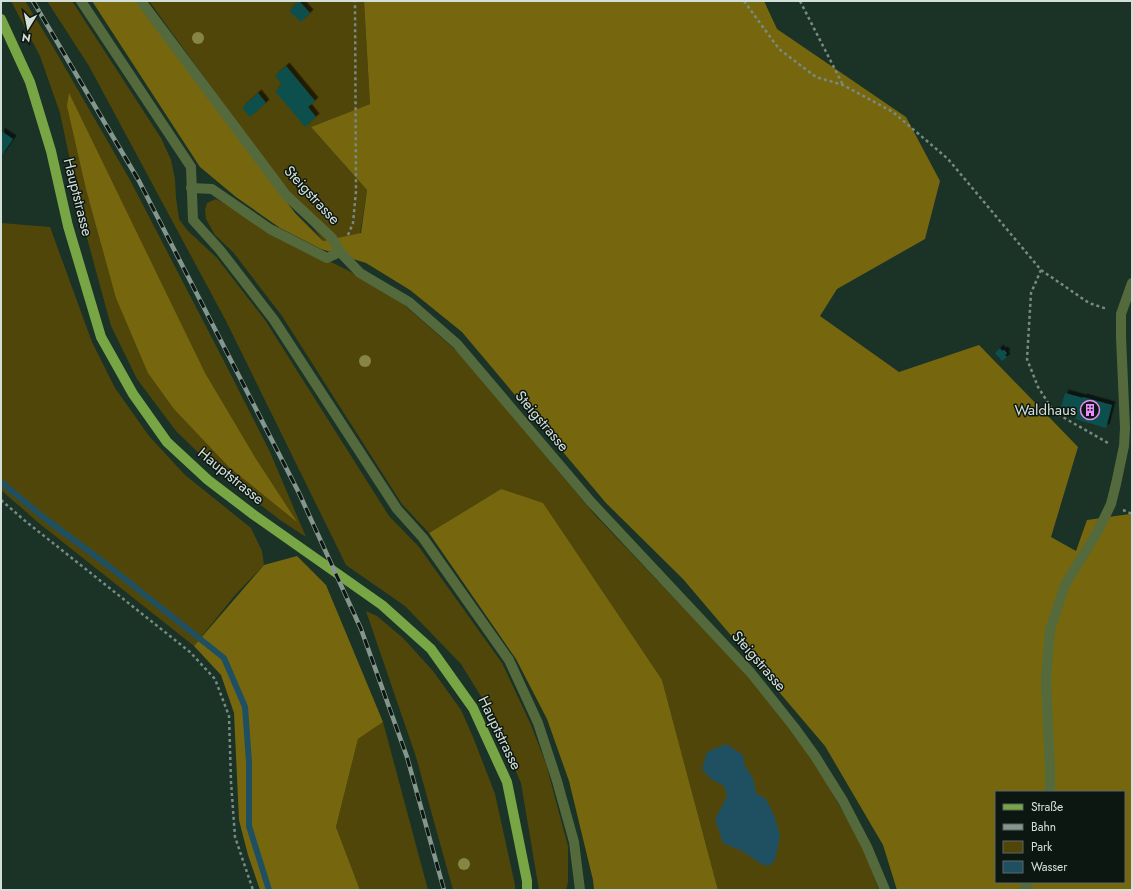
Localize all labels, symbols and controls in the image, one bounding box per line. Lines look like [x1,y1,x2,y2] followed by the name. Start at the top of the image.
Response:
[8,8,48,48] north arrow
[21,29,32,46] text: N
[58,156,98,239] street label: Hauptstrasse
[279,161,345,230] street label: Steigstrasse
[510,386,574,457] street label: Steigstrasse
[1014,399,1076,421] place label: Waldhaus
[1079,399,1101,421] building icon: Waldhaus
[193,442,269,510] street label: Hauptstrasse
[726,626,792,696] street label: Steigstrasse
[473,692,527,774] street label: Hauptstrasse
[995,791,1125,883] legend
[1031,798,1063,816] text: Straße
[1031,818,1056,836] text: Bahn
[1031,838,1053,856] text: Park
[1031,858,1068,876] text: Wasser

